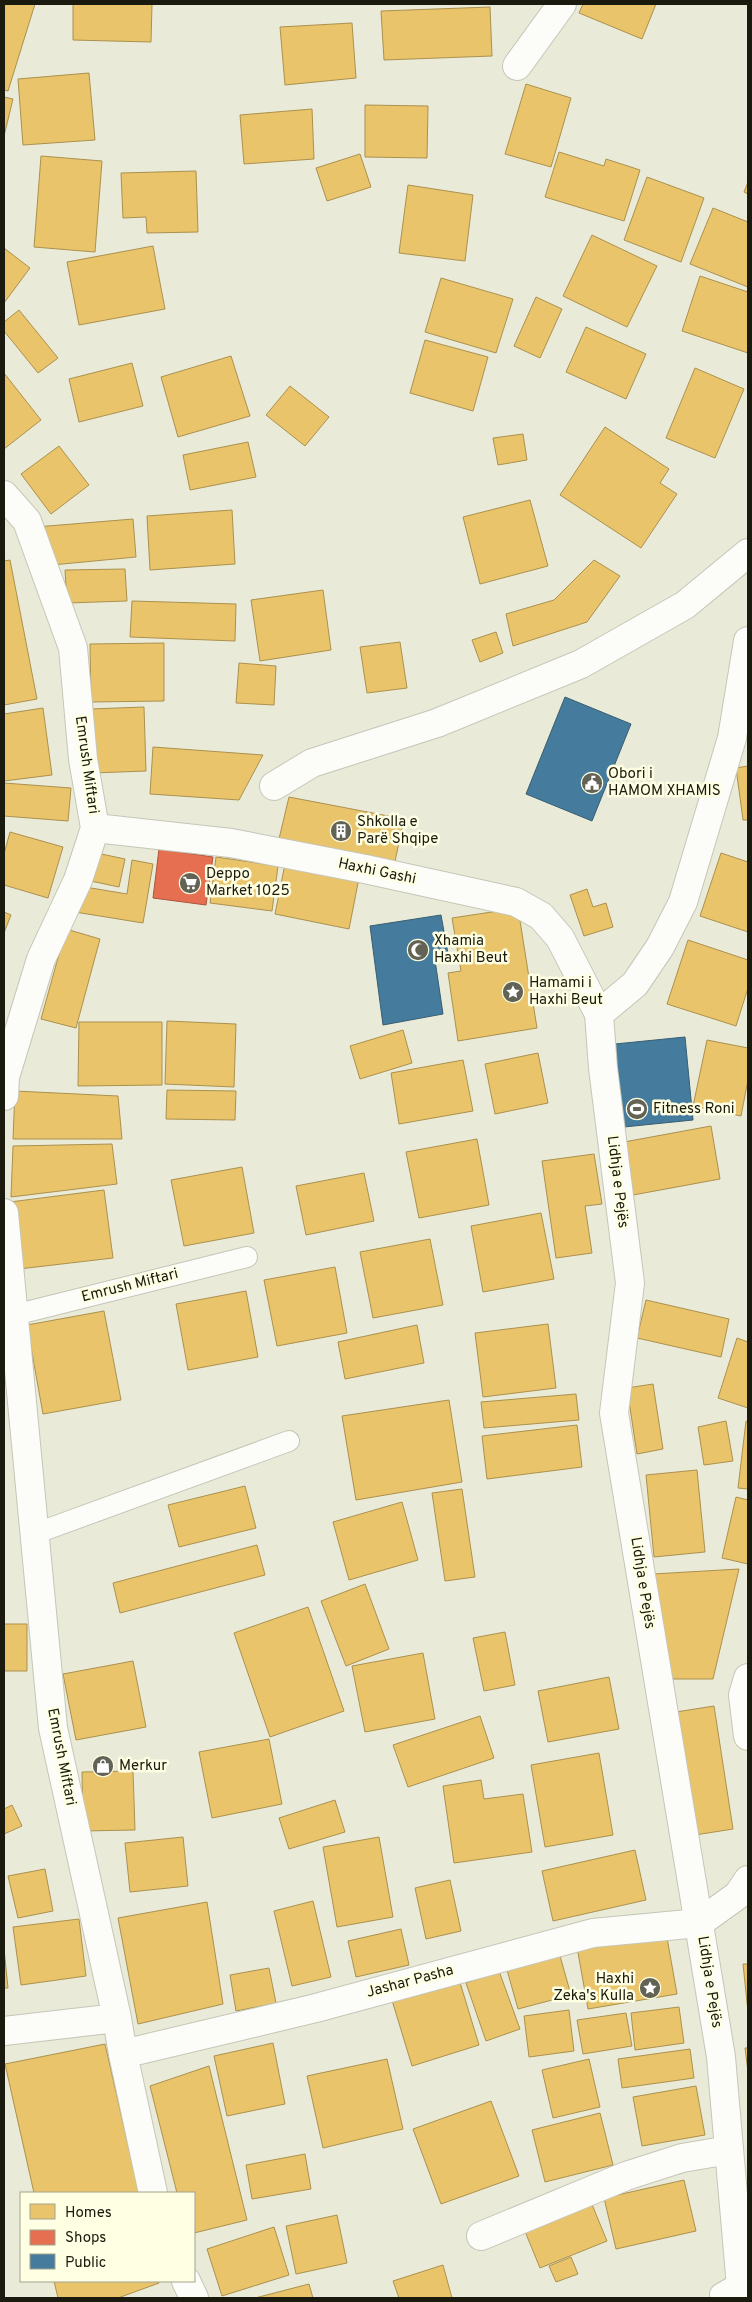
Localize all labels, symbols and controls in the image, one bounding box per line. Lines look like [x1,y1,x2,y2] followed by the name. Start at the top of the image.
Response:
[70,715,102,815] street label: Emrush Miftari
[608,765,721,801] place label: Obori i HAMOM XHAMIS
[580,771,604,795] public building icon: Obori i HAMOM XHAMIS
[357,813,438,849] place label: Shkolla e Parë Shqipe
[329,819,353,843] building icon: Shkolla e Parë Shqipe
[336,854,418,890] street label: Haxhi Gashi
[206,865,290,901] place label: Deppo Market 1025
[178,871,202,895] supermarket icon: Deppo Market 1025
[434,932,508,968] place label: Xhamia Haxhi Beut
[406,938,430,962] mosque icon: Xhamia Haxhi Beut
[529,974,603,1010] place label: Hamami i Haxhi Beut
[501,980,525,1004] place icon: Hamami i Haxhi Beut
[625,1097,649,1121] sports icon: Fitness Roni
[653,1100,735,1119] place label: Fitness Roni
[602,1135,632,1229] street label: Lidhja e Pejës
[80,1265,180,1307] street label: Emrush Miftari
[625,1536,659,1630] street label: Lidhja e Pejës
[42,1707,80,1807] street label: Emrush Miftari
[91,1754,115,1778] shop icon: Merkur
[119,1757,167,1776] place label: Merkur
[692,1935,726,2029] street label: Lidhja e Pejës
[364,1961,456,2003] street label: Jashar Pasha
[553,1970,634,2006] place label: Haxhi Zeka's Kulla
[638,1976,662,2000] place icon: Haxhi Zeka's Kulla
[20,2192,195,2282] legend
[65,2204,112,2223] text: Homes
[65,2229,106,2248] text: Shops
[65,2254,106,2273] text: Public

